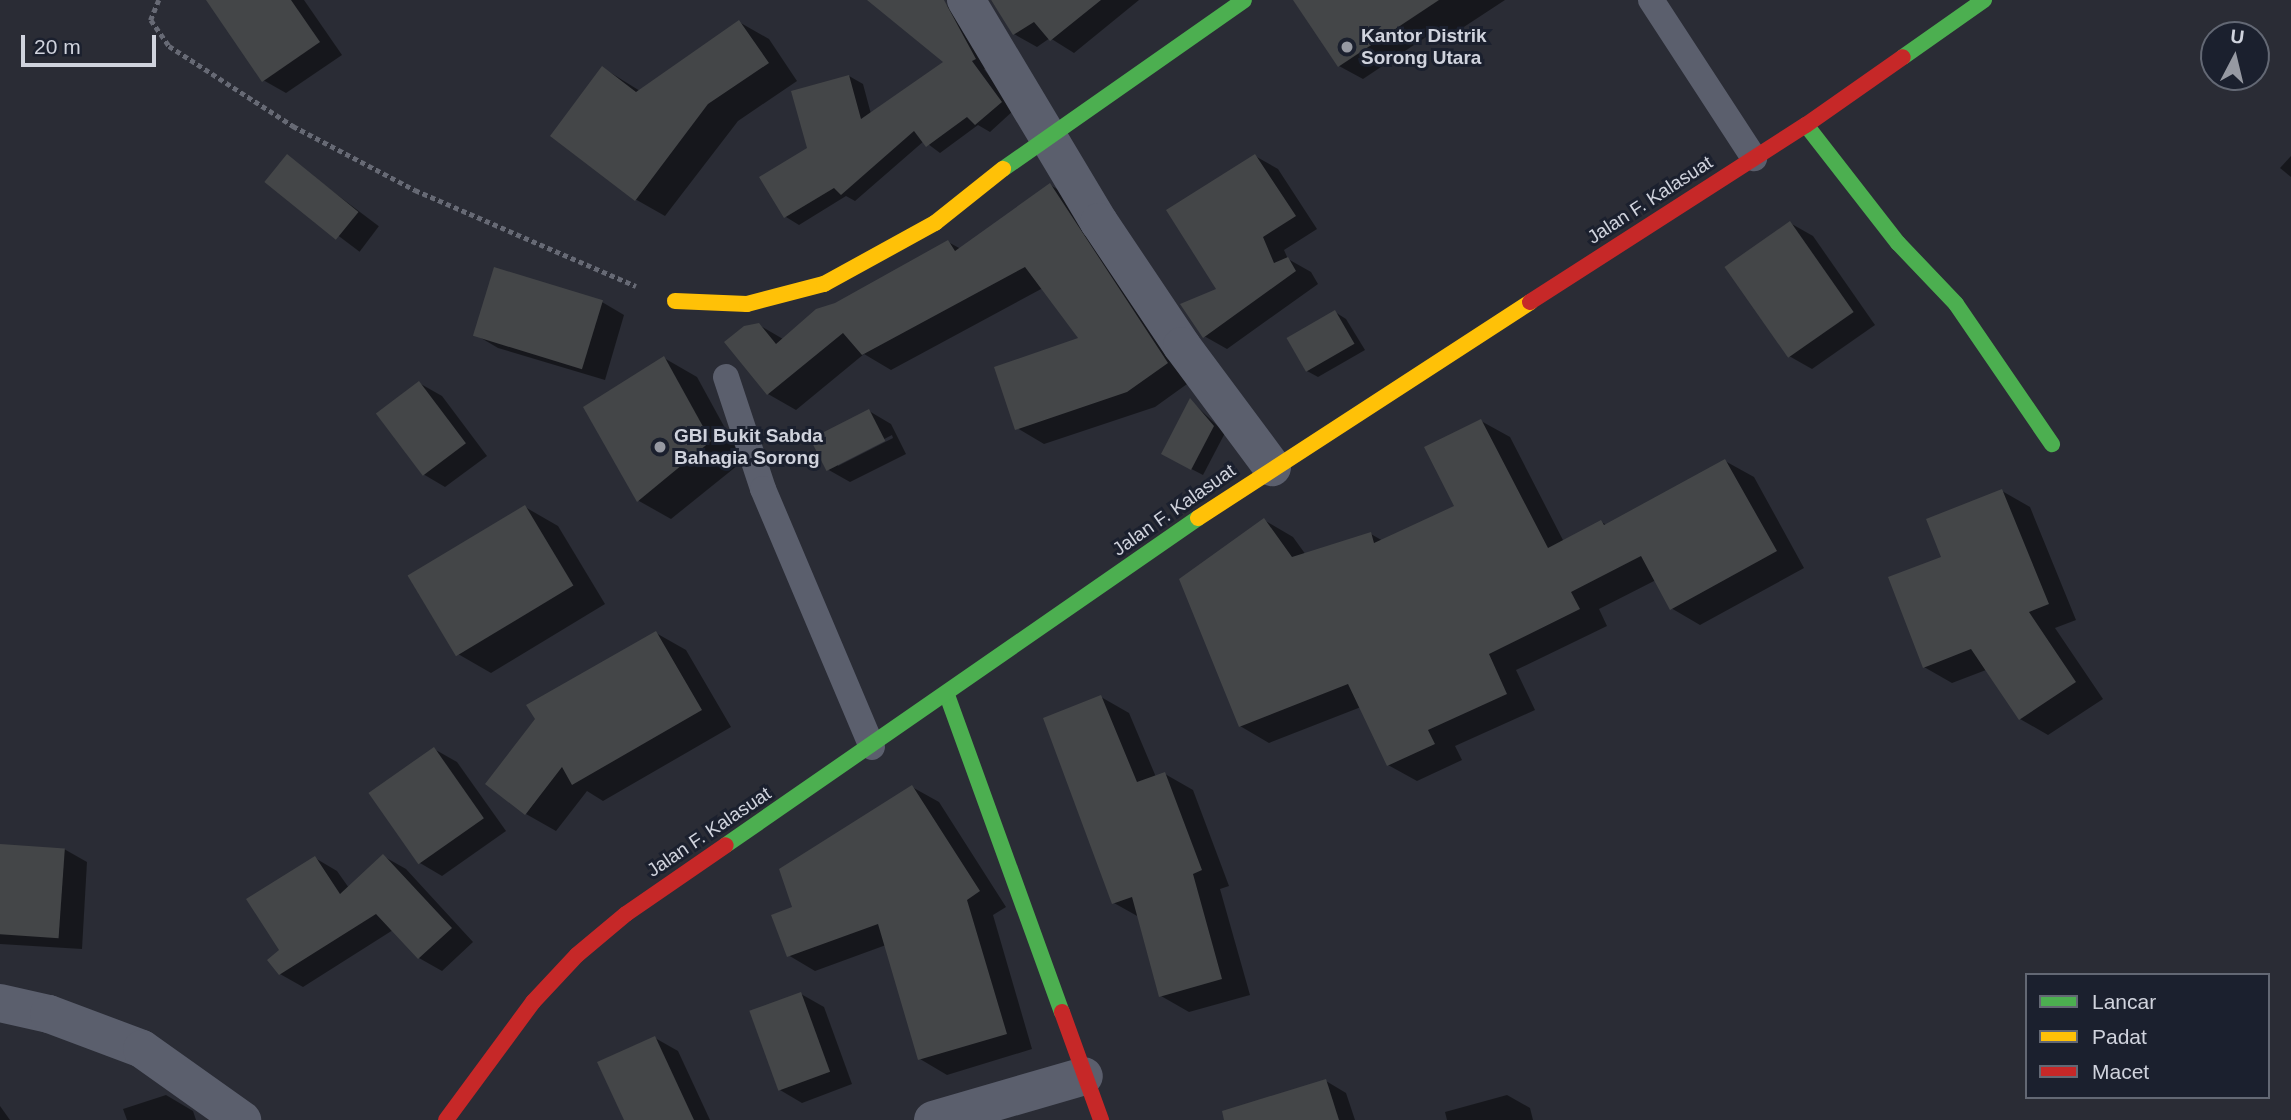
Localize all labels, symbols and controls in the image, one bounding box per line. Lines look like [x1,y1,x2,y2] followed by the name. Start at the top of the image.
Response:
[24,21,159,65] scale bar
[2200,21,2270,91] north arrow
[1361,25,1487,69] place label: Kantor Distrik Sorong Utara
[2229,25,2245,48] text: U
[34,35,81,58] text: 20 m
[1339,39,1355,55] marker: Kantor Distrik Sorong Utara
[1583,151,1717,249] street label: Jalan F. Kalasuat
[674,425,823,469] place label: GBI Bukit Sabda Bahagia Sorong
[652,439,668,455] marker: GBI Bukit Sabda Bahagia Sorong
[1108,459,1240,561] street label: Jalan F. Kalasuat
[643,782,775,882] street label: Jalan F. Kalasuat
[2025,973,2270,1099] legend
[2092,990,2156,1013] text: Lancar
[2092,1025,2147,1048] text: Padat
[2092,1060,2149,1083] text: Macet

